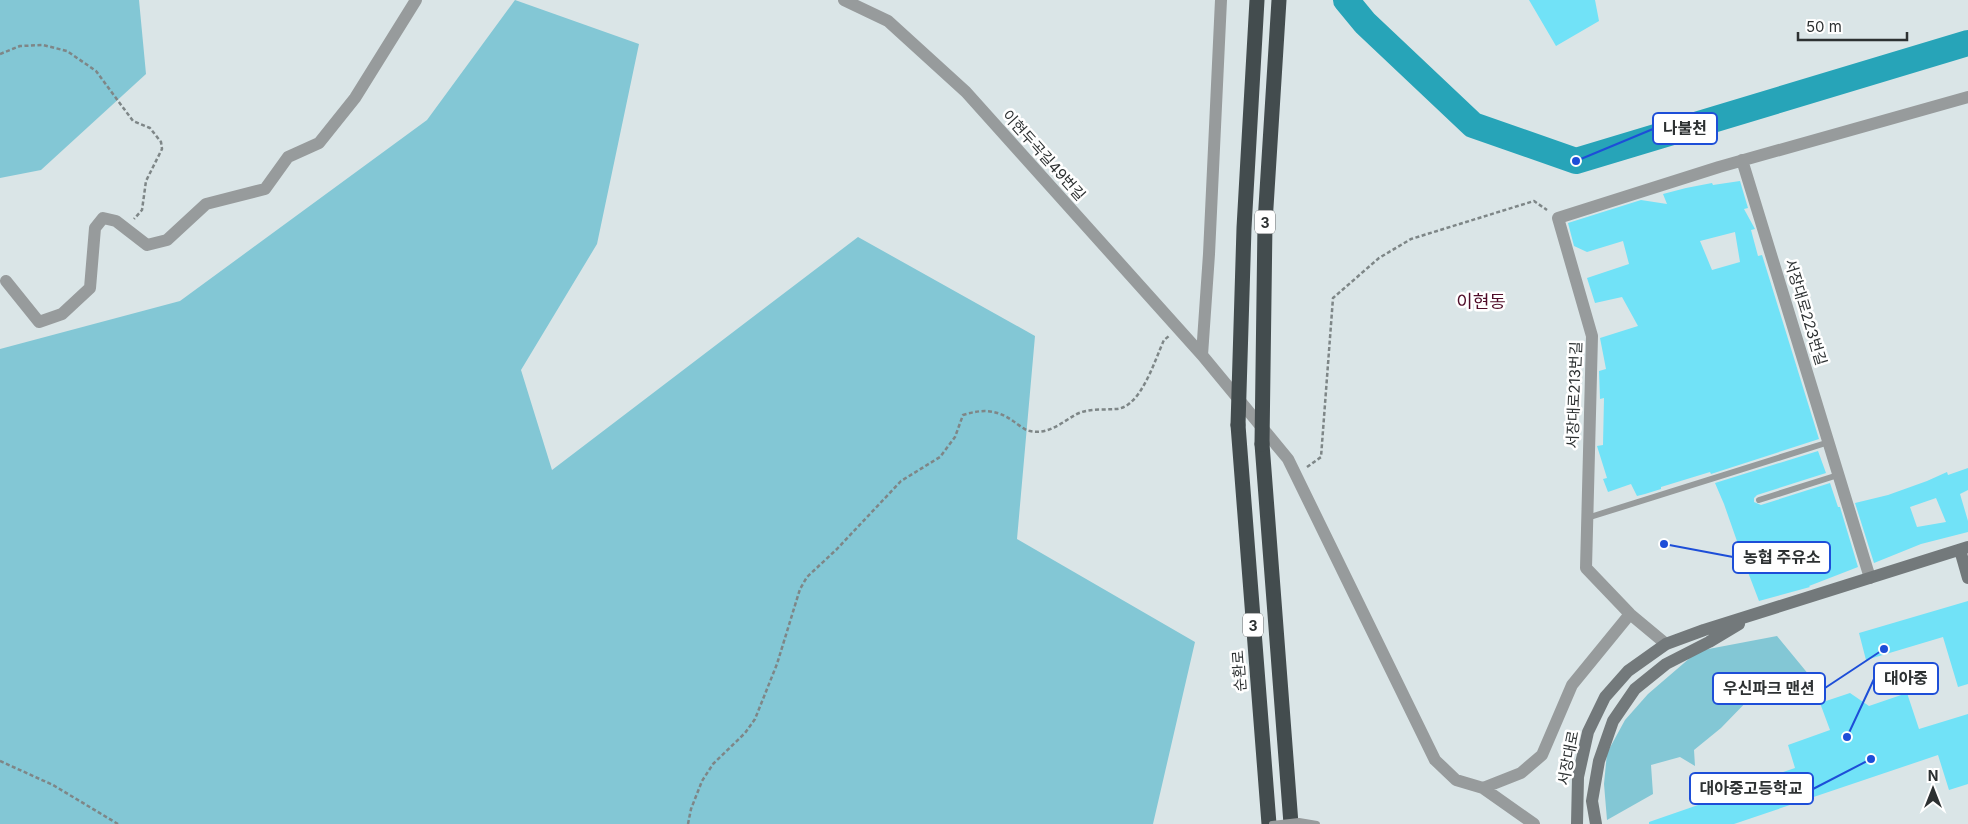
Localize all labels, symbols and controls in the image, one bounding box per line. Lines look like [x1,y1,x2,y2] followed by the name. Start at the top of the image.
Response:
[1798,10,1907,42] scale bar
[1806,17,1842,36] text: 50 m
[998,106,1090,204] street label: 이현두곡길49번길
[1653,113,1717,144] callout: 나불천
[1663,118,1707,138] text: 나불천
[1255,210,1275,233] road number: 3
[1781,256,1831,368] street label: 서장대로223번길
[1456,291,1506,312] district label: 이현동
[1563,341,1585,449] street label: 서장대로213번길
[1733,542,1830,573] callout: 농협 주유소
[1743,547,1821,567] text: 농협 주유소
[1243,614,1263,636] road number: 3
[1228,650,1250,692] street label: 순환로
[1874,663,1938,694] callout: 대아중
[1884,668,1928,688] text: 대아중
[1713,673,1825,704] callout: 우신파크 맨션
[1723,678,1815,698] text: 우신파크 맨션
[1553,729,1583,787] street label: 서장대로
[1908,764,1958,814] north arrow
[1928,767,1938,784] text: N
[1690,773,1813,804] callout: 대아중고등학교
[1699,778,1803,798] text: 대아중고등학교

